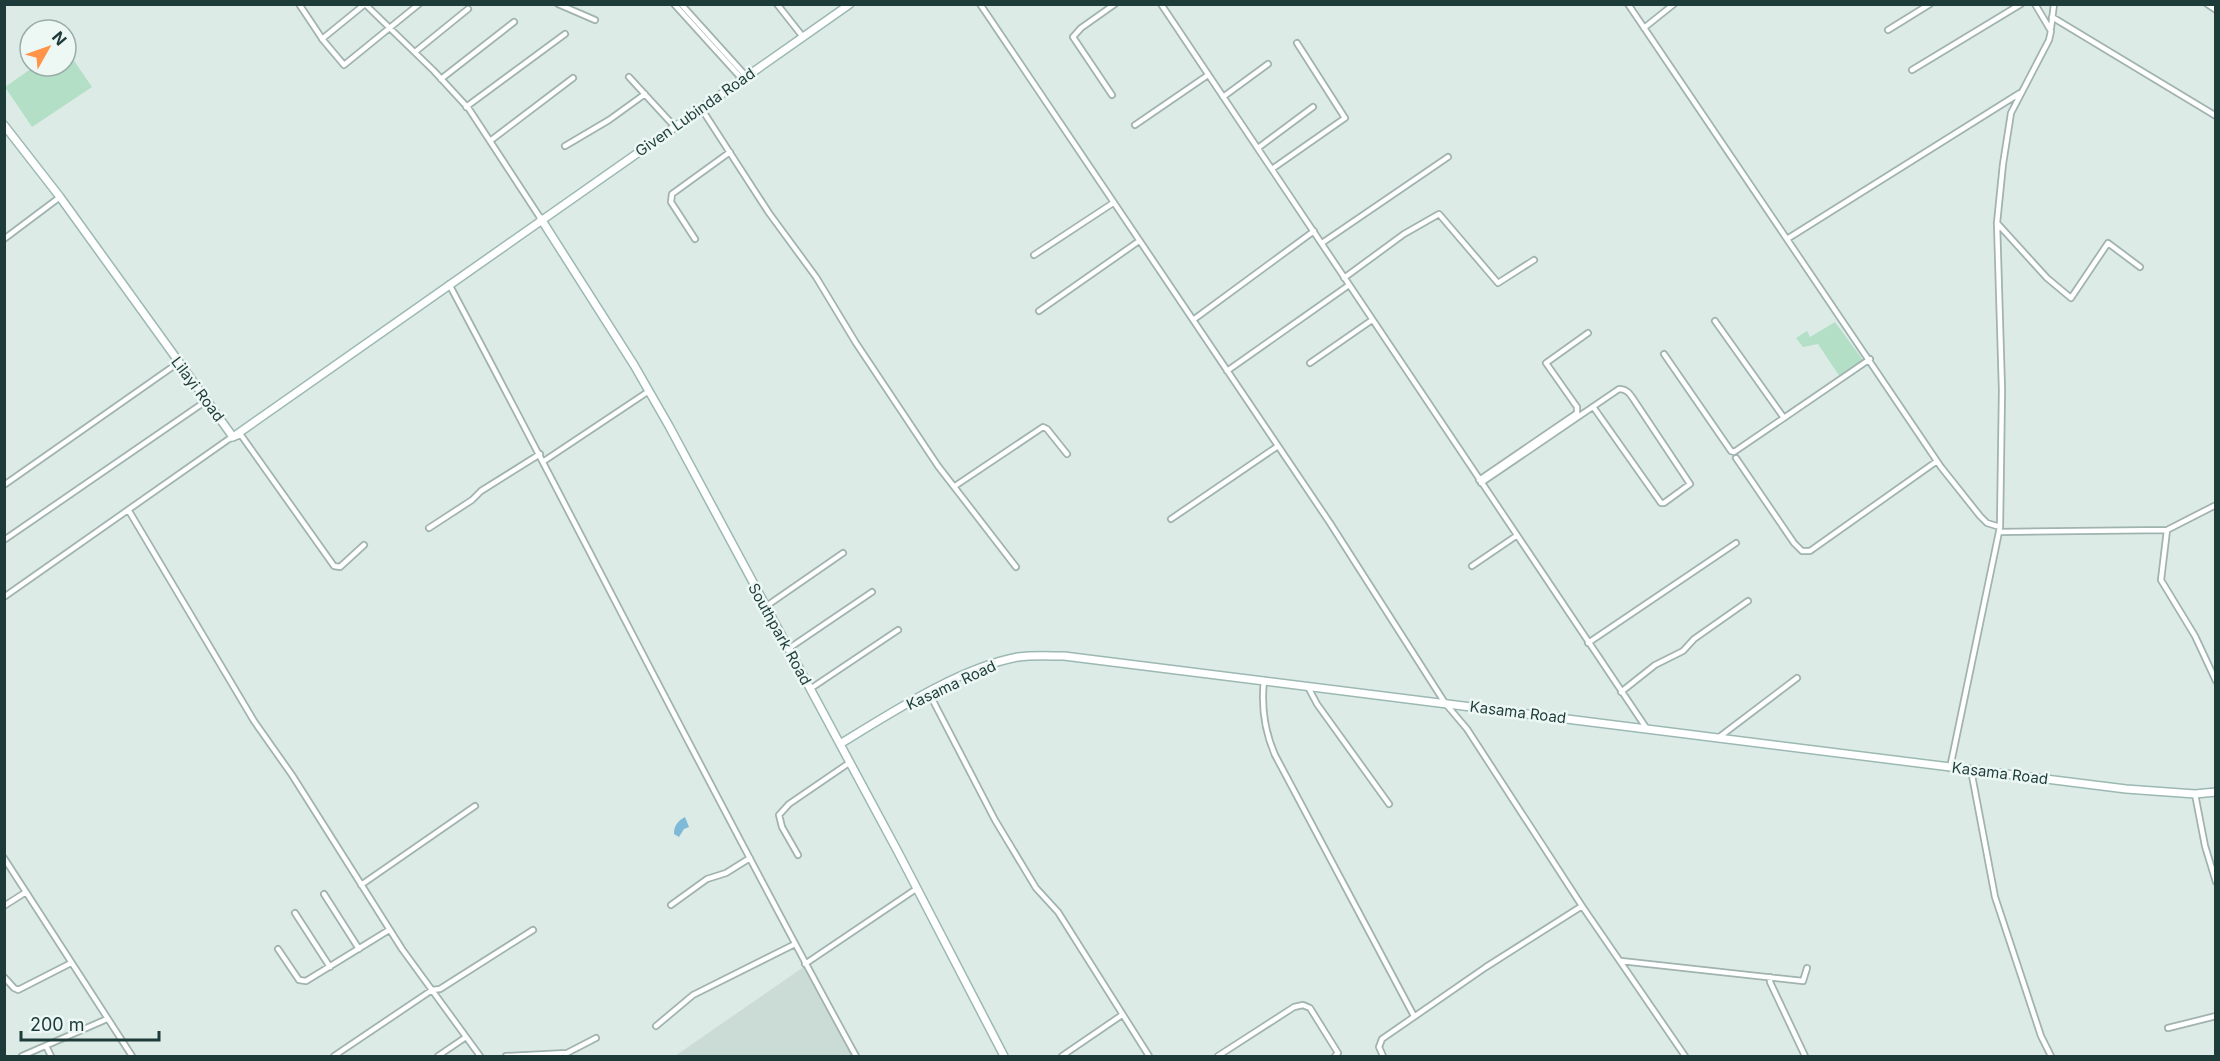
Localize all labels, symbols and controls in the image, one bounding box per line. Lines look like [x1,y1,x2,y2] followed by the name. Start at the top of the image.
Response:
[18,18,78,78] north arrow
[48,27,71,49] text: N
[631,64,759,160] street label: Given Lubinda Road
[167,353,229,425] street label: Lilayi Road
[744,580,816,688] street label: Southpark Road
[903,656,999,714] street label: Kasama Road
[1469,697,1567,727] street label: Kasama Road
[1951,758,2049,788] street label: Kasama Road
[21,1004,159,1042] scale bar
[30,1014,85,1035] text: 200 m

